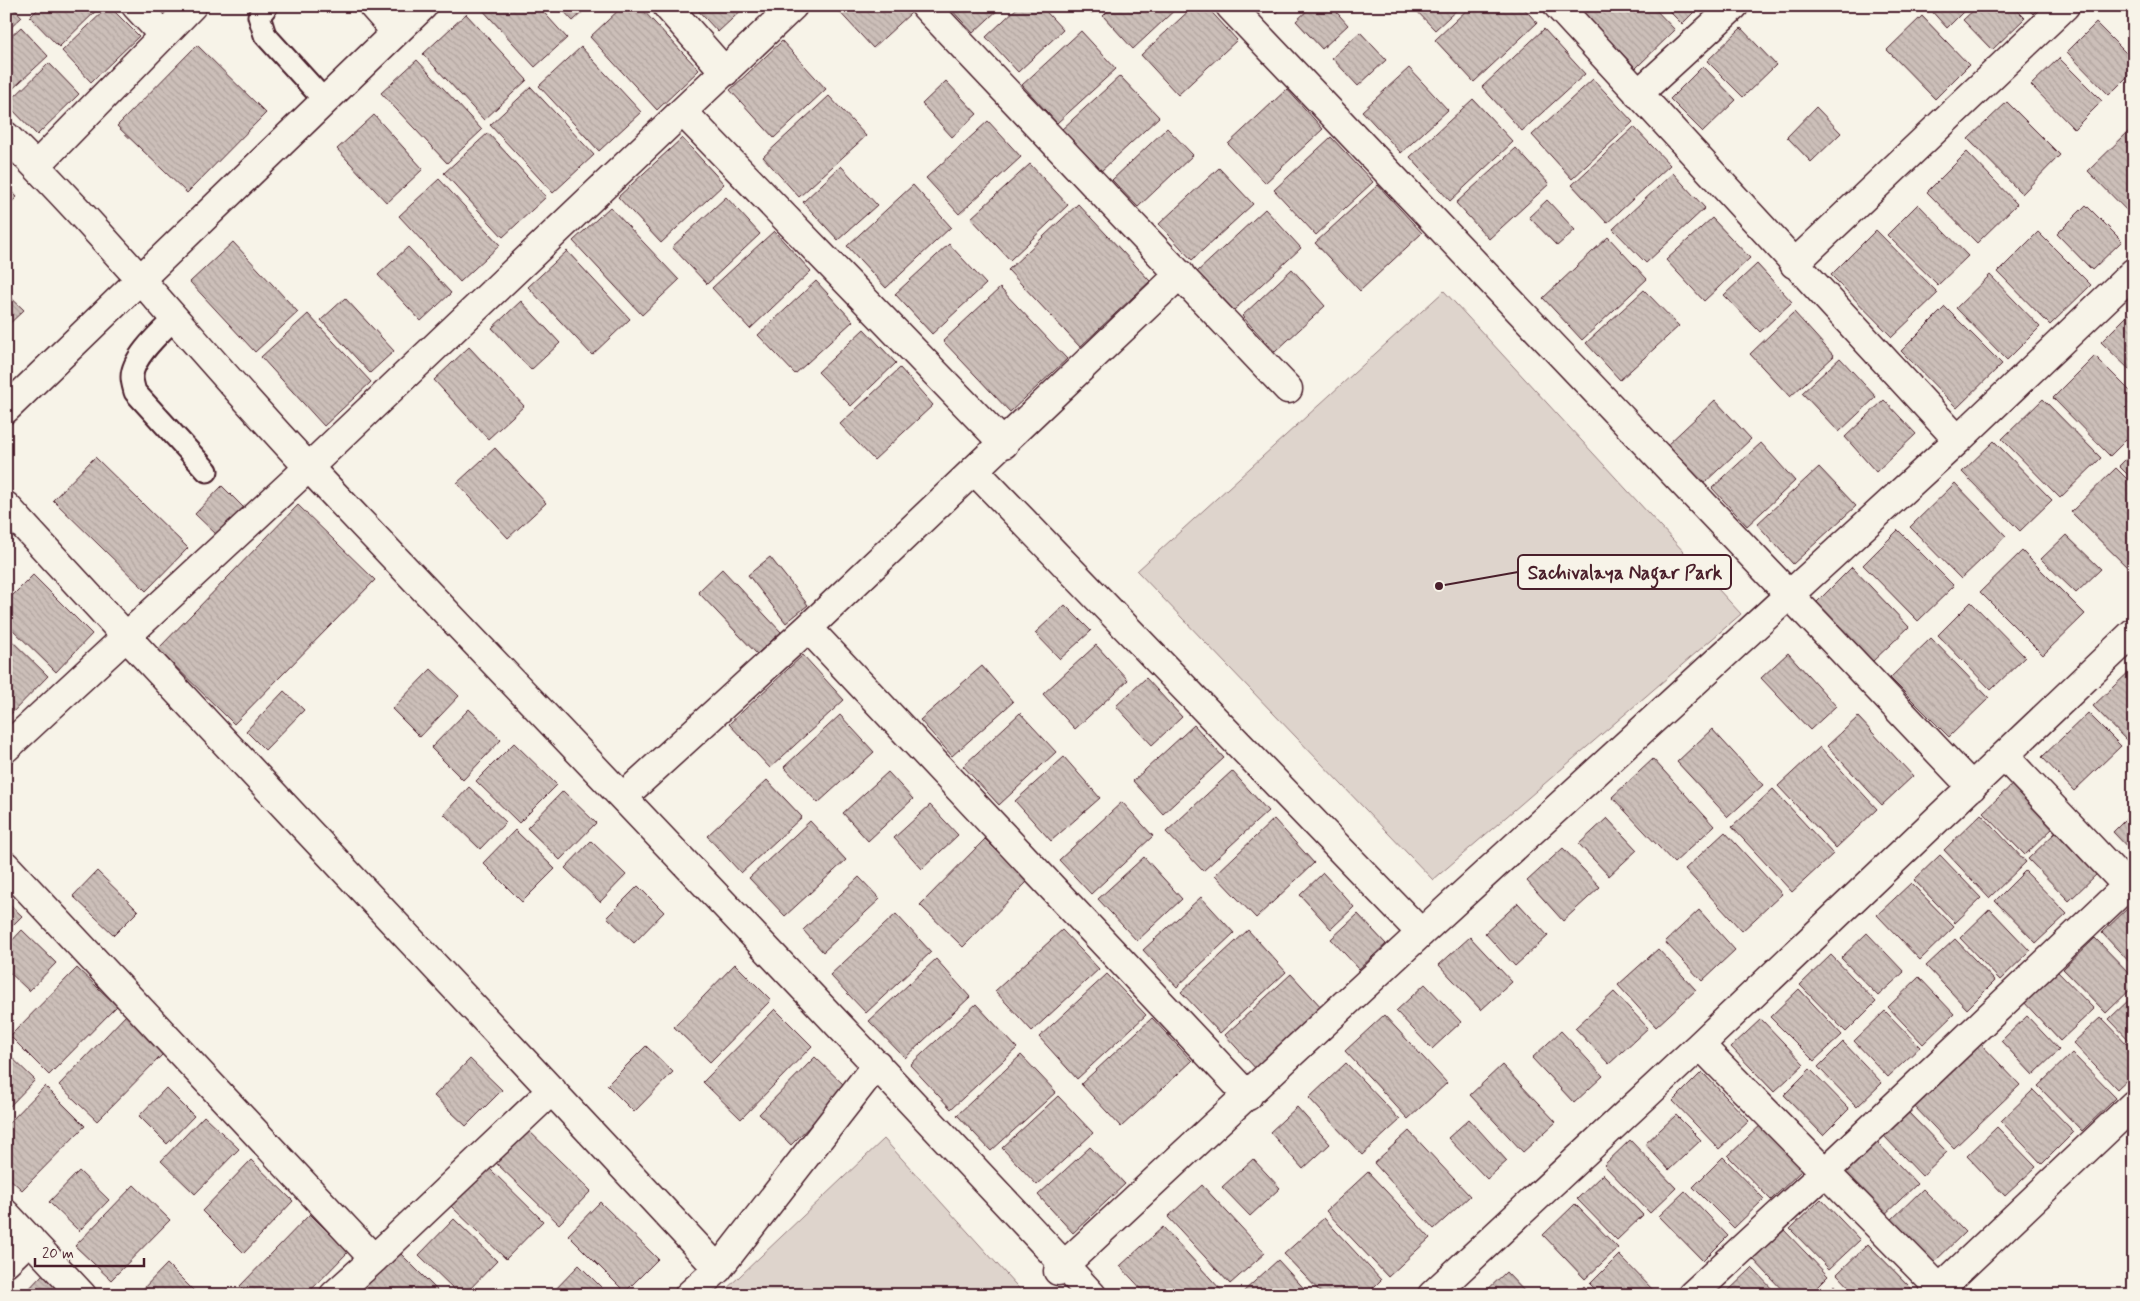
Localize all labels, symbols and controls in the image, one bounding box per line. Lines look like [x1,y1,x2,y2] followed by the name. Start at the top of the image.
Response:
[1518,555,1731,589] callout: Sachivalaya Nagar Park
[1528,561,1723,589] text: Sachivalaya Nagar Park
[35,1236,144,1268] scale bar
[42,1244,74,1264] text: 20 m

